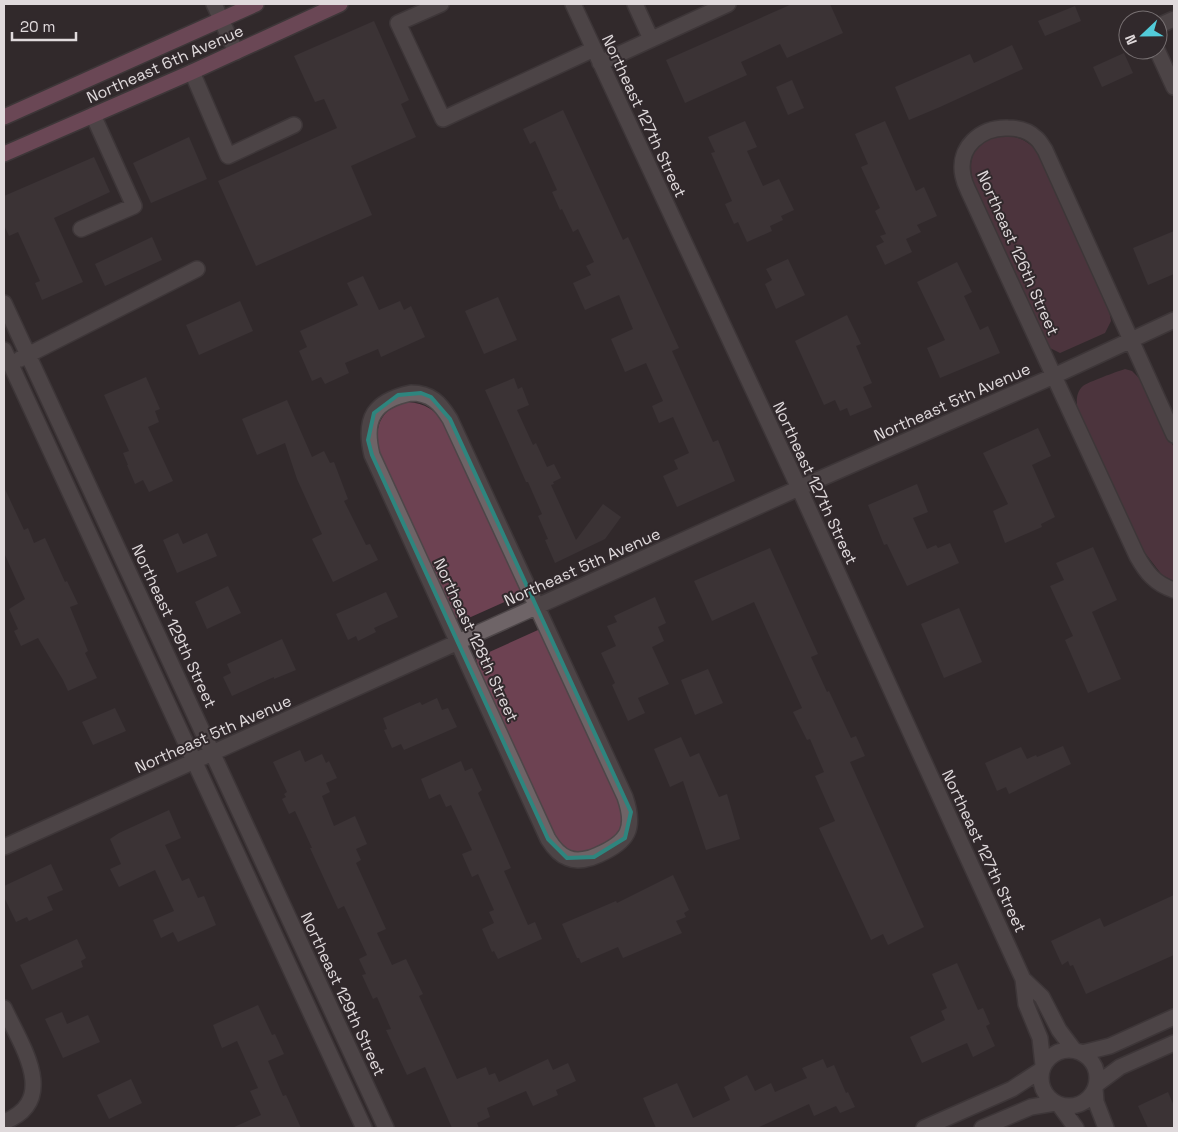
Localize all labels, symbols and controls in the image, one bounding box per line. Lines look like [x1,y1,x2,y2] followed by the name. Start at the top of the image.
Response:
[12,10,76,42] scale bar
[1118,10,1168,60] north arrow
[20,17,55,36] text: 20 m
[83,20,247,108] street label: Northeast 6th Avenue
[597,31,691,201] street label: Northeast 127th Street
[1121,32,1141,48] text: N
[972,167,1064,339] street label: Northeast 126th Street
[870,358,1034,446] street label: Northeast 5th Avenue
[768,398,862,568] street label: Northeast 127th Street
[500,523,664,611] street label: Northeast 5th Avenue
[127,541,221,711] street label: Northeast 129th Street
[429,555,523,725] street label: Northeast 128th Street
[131,690,295,778] street label: Northeast 5th Avenue
[937,766,1031,936] street label: Northeast 127th Street
[296,909,390,1079] street label: Northeast 129th Street

